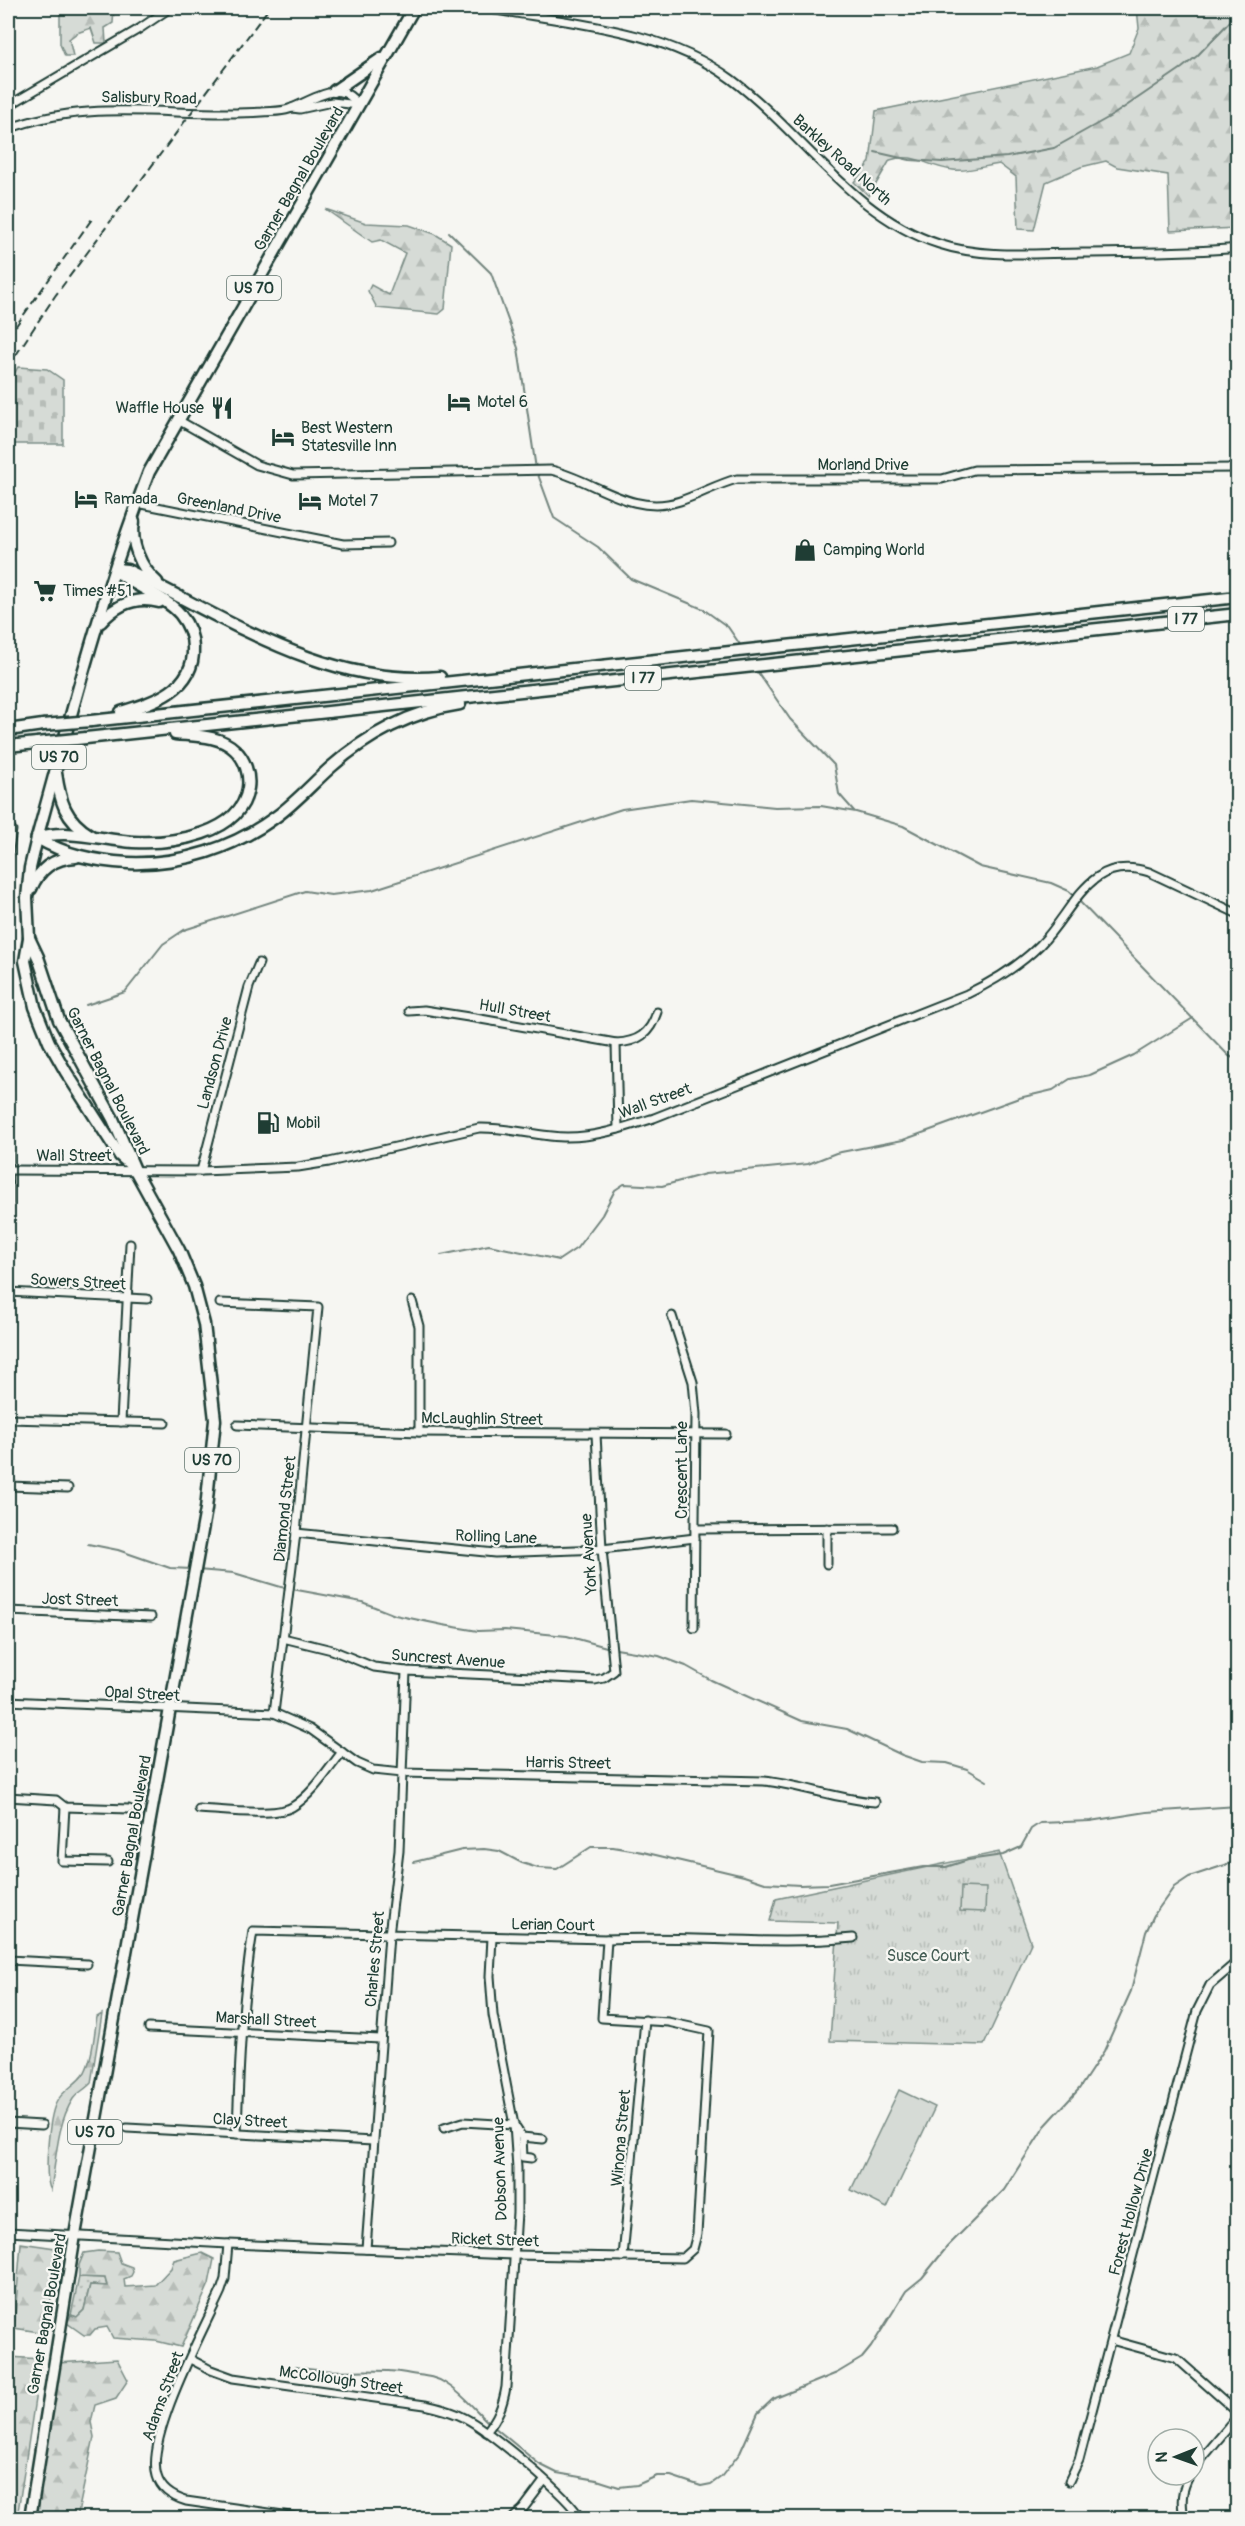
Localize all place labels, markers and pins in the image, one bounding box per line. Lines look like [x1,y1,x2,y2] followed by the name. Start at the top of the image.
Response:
[446,389,472,415] hotel icon: Motel 6
[477,392,528,412] place label: Motel 6
[209,395,235,421] restaurant icon: Waffle House
[115,398,204,418] place label: Waffle House
[301,418,397,456] place label: Best Western Statesville Inn
[270,424,296,450] hotel icon: Best Western Statesville Inn
[73,486,99,512] hotel icon: Ramada
[297,488,323,514] hotel icon: Motel 7
[104,489,158,509] place label: Ramada
[328,491,379,511] place label: Motel 7
[792,537,818,563] shop icon: Camping World
[823,540,925,560] place label: Camping World
[32,578,58,604] supermarket icon: Times #51
[63,581,132,601] place label: Times #51
[255,1110,281,1136] fuel station icon: Mobil
[286,1113,321,1133] place label: Mobil

